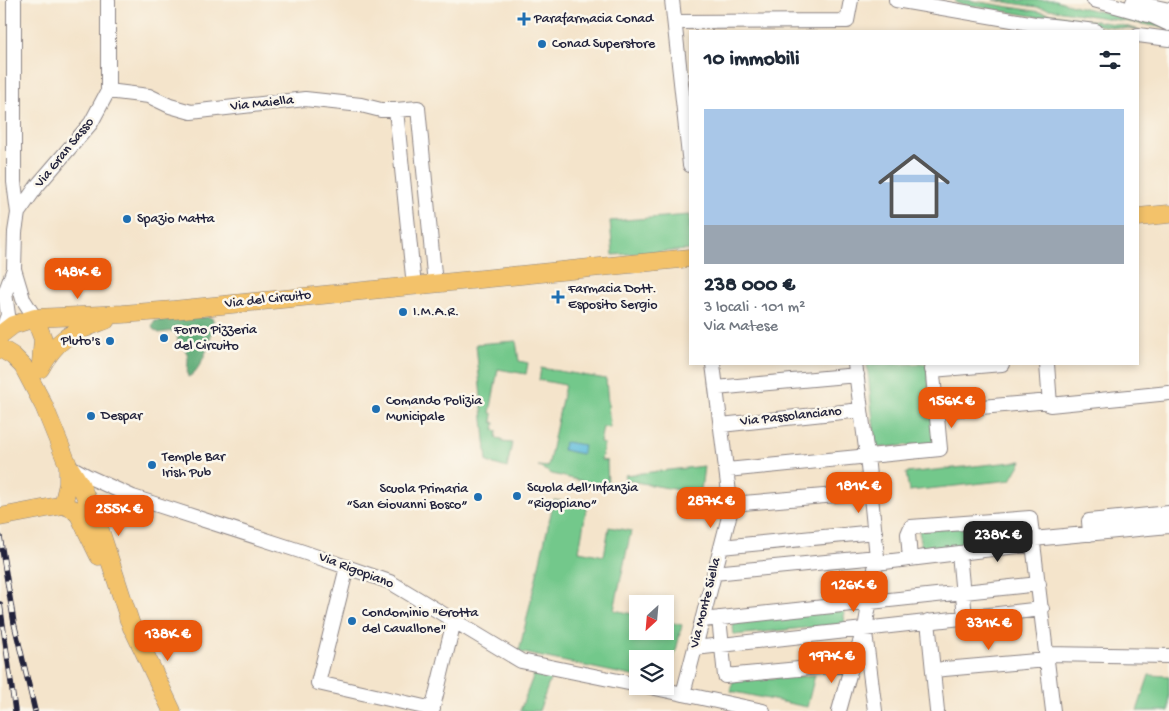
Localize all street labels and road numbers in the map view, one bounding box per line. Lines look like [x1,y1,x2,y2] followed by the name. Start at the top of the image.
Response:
[228,92,296,116] street label: Via Maiella
[31,115,98,192] street label: Via Gran Sasso
[223,287,312,313] street label: Via del Circuito
[738,403,843,431] street label: Via Passolanciano
[315,549,396,593] street label: Via Rigopiano
[686,555,726,651] street label: Via Monte Siella

